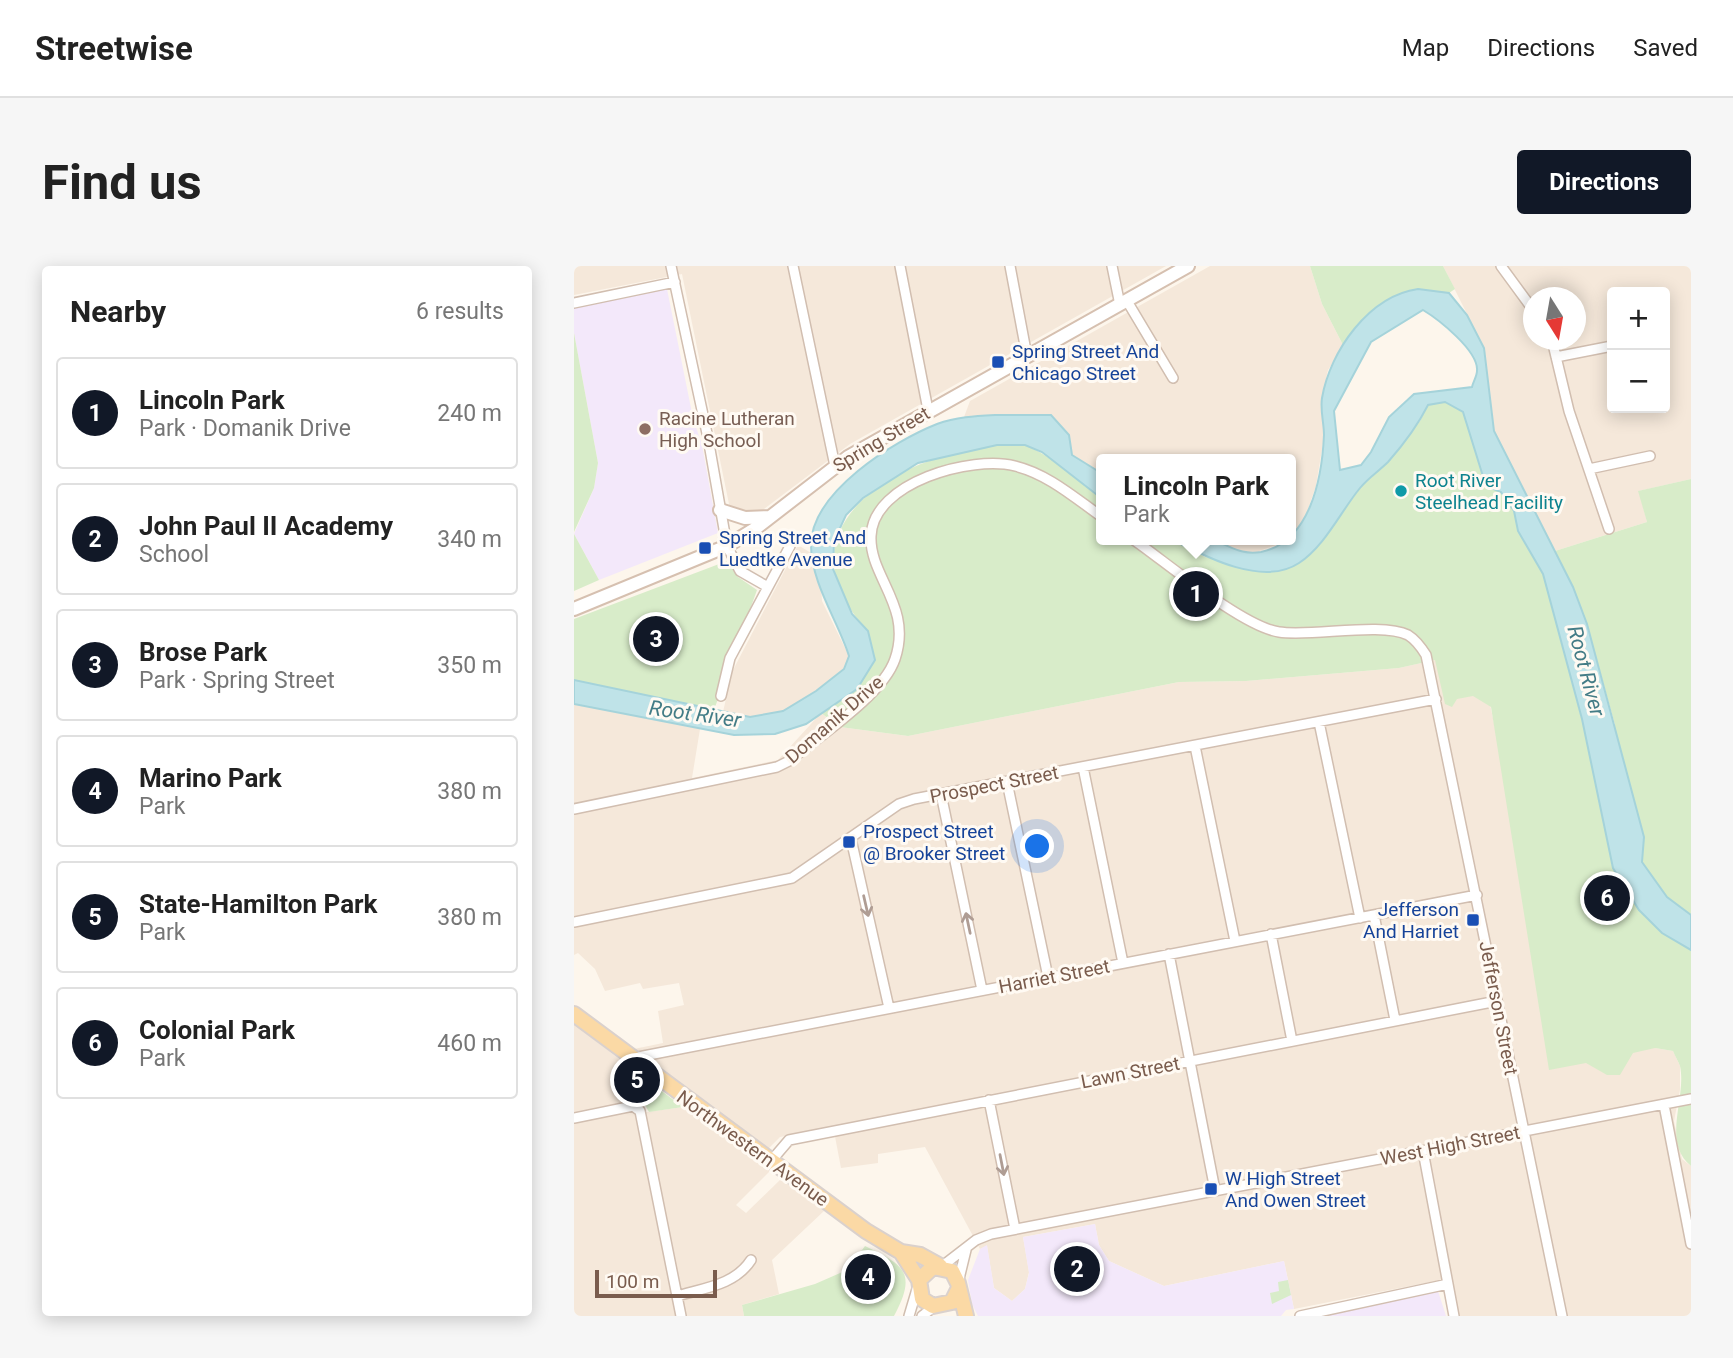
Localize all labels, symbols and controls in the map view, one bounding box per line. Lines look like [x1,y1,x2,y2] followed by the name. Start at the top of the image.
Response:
[35,29,193,68] text: Streetwise
[1402,34,1449,62] text: Map
[1487,34,1595,62] text: Directions
[1633,34,1698,62] text: Saved
[1517,150,1691,214] button: Directions
[42,154,202,211] text: Find us
[1523,287,1586,350] north arrow
[1607,287,1670,413] map controls
[1607,287,1670,350] button: +
[70,294,166,329] text: Nearby
[416,298,504,325] text: 6 results
[1012,340,1159,385] place label: Spring Street And Chicago Street
[1607,350,1670,413] button: −
[990,354,1006,370] marker: Spring Street And Chicago Street
[139,385,285,415] text: Lincoln Park
[88,400,102,427] text: 1
[437,400,502,427] text: 240 m
[829,401,934,477] street label: Spring Street
[659,407,795,452] place label: Racine Lutheran High School
[139,415,351,442] text: Park · Domanik Drive
[637,421,653,437] marker: Racine Lutheran High School
[1096,454,1296,545] popup
[1415,469,1563,514] place label: Root River Steelhead Facility
[1123,471,1269,501] text: Lincoln Park
[1393,483,1409,499] marker: Root River Steelhead Facility
[1123,501,1170,528] text: Park
[139,511,393,541] text: John Paul II Academy
[88,526,102,553] text: 2
[437,526,502,553] text: 340 m
[719,526,866,571] place label: Spring Street And Luedtke Avenue
[697,540,713,556] marker: Spring Street And Luedtke Avenue
[139,541,209,568] text: School
[1173,568,1219,620] pin: 1
[633,613,679,665] pin: 3
[1562,623,1610,720] water label: Root River
[139,637,267,667] text: Brose Park
[88,652,102,679] text: 3
[437,652,502,679] text: 350 m
[139,667,335,694] text: Park · Spring Street
[781,671,888,768] street label: Domanik Drive
[648,696,744,732] water label: Root River
[928,761,1060,808] street label: Prospect Street
[139,763,282,793] text: Marino Park
[88,778,102,805] text: 4
[437,778,502,805] text: 380 m
[139,793,185,820] text: Park
[863,820,1005,865] place label: Prospect Street @ Brooker Street
[1020,829,1054,863] your location
[841,834,857,850] marker: Prospect Street @ Brooker Street
[1584,872,1630,924] pin: 6
[139,889,377,919] text: State-Hamilton Park
[859,894,873,917] one-way arrow
[1363,898,1459,943] place label: Jefferson And Harriet
[88,904,102,931] text: 5
[437,904,502,931] text: 380 m
[960,912,974,935] one-way arrow
[1465,912,1481,928] marker: Jefferson And Harriet
[139,919,185,946] text: Park
[1474,939,1523,1077] street label: Jefferson Street
[997,954,1112,999] street label: Harriet Street
[139,1015,295,1045] text: Colonial Park
[88,1030,102,1057] text: 6
[437,1030,502,1057] text: 460 m
[139,1045,185,1072] text: Park
[1079,1052,1181,1093] street label: Lawn Street
[614,1054,660,1106] pin: 5
[672,1086,833,1211] street label: Northwestern Avenue
[1378,1121,1522,1170] street label: West High Street
[996,1153,1010,1176] one-way arrow
[1225,1167,1366,1212] place label: W High Street And Owen Street
[1203,1181,1219,1197] marker: W High Street And Owen Street
[1054,1243,1100,1295] pin: 2
[845,1251,891,1303] pin: 4
[595,1267,718,1299] scale bar
[606,1270,659,1293] text: 100 m

